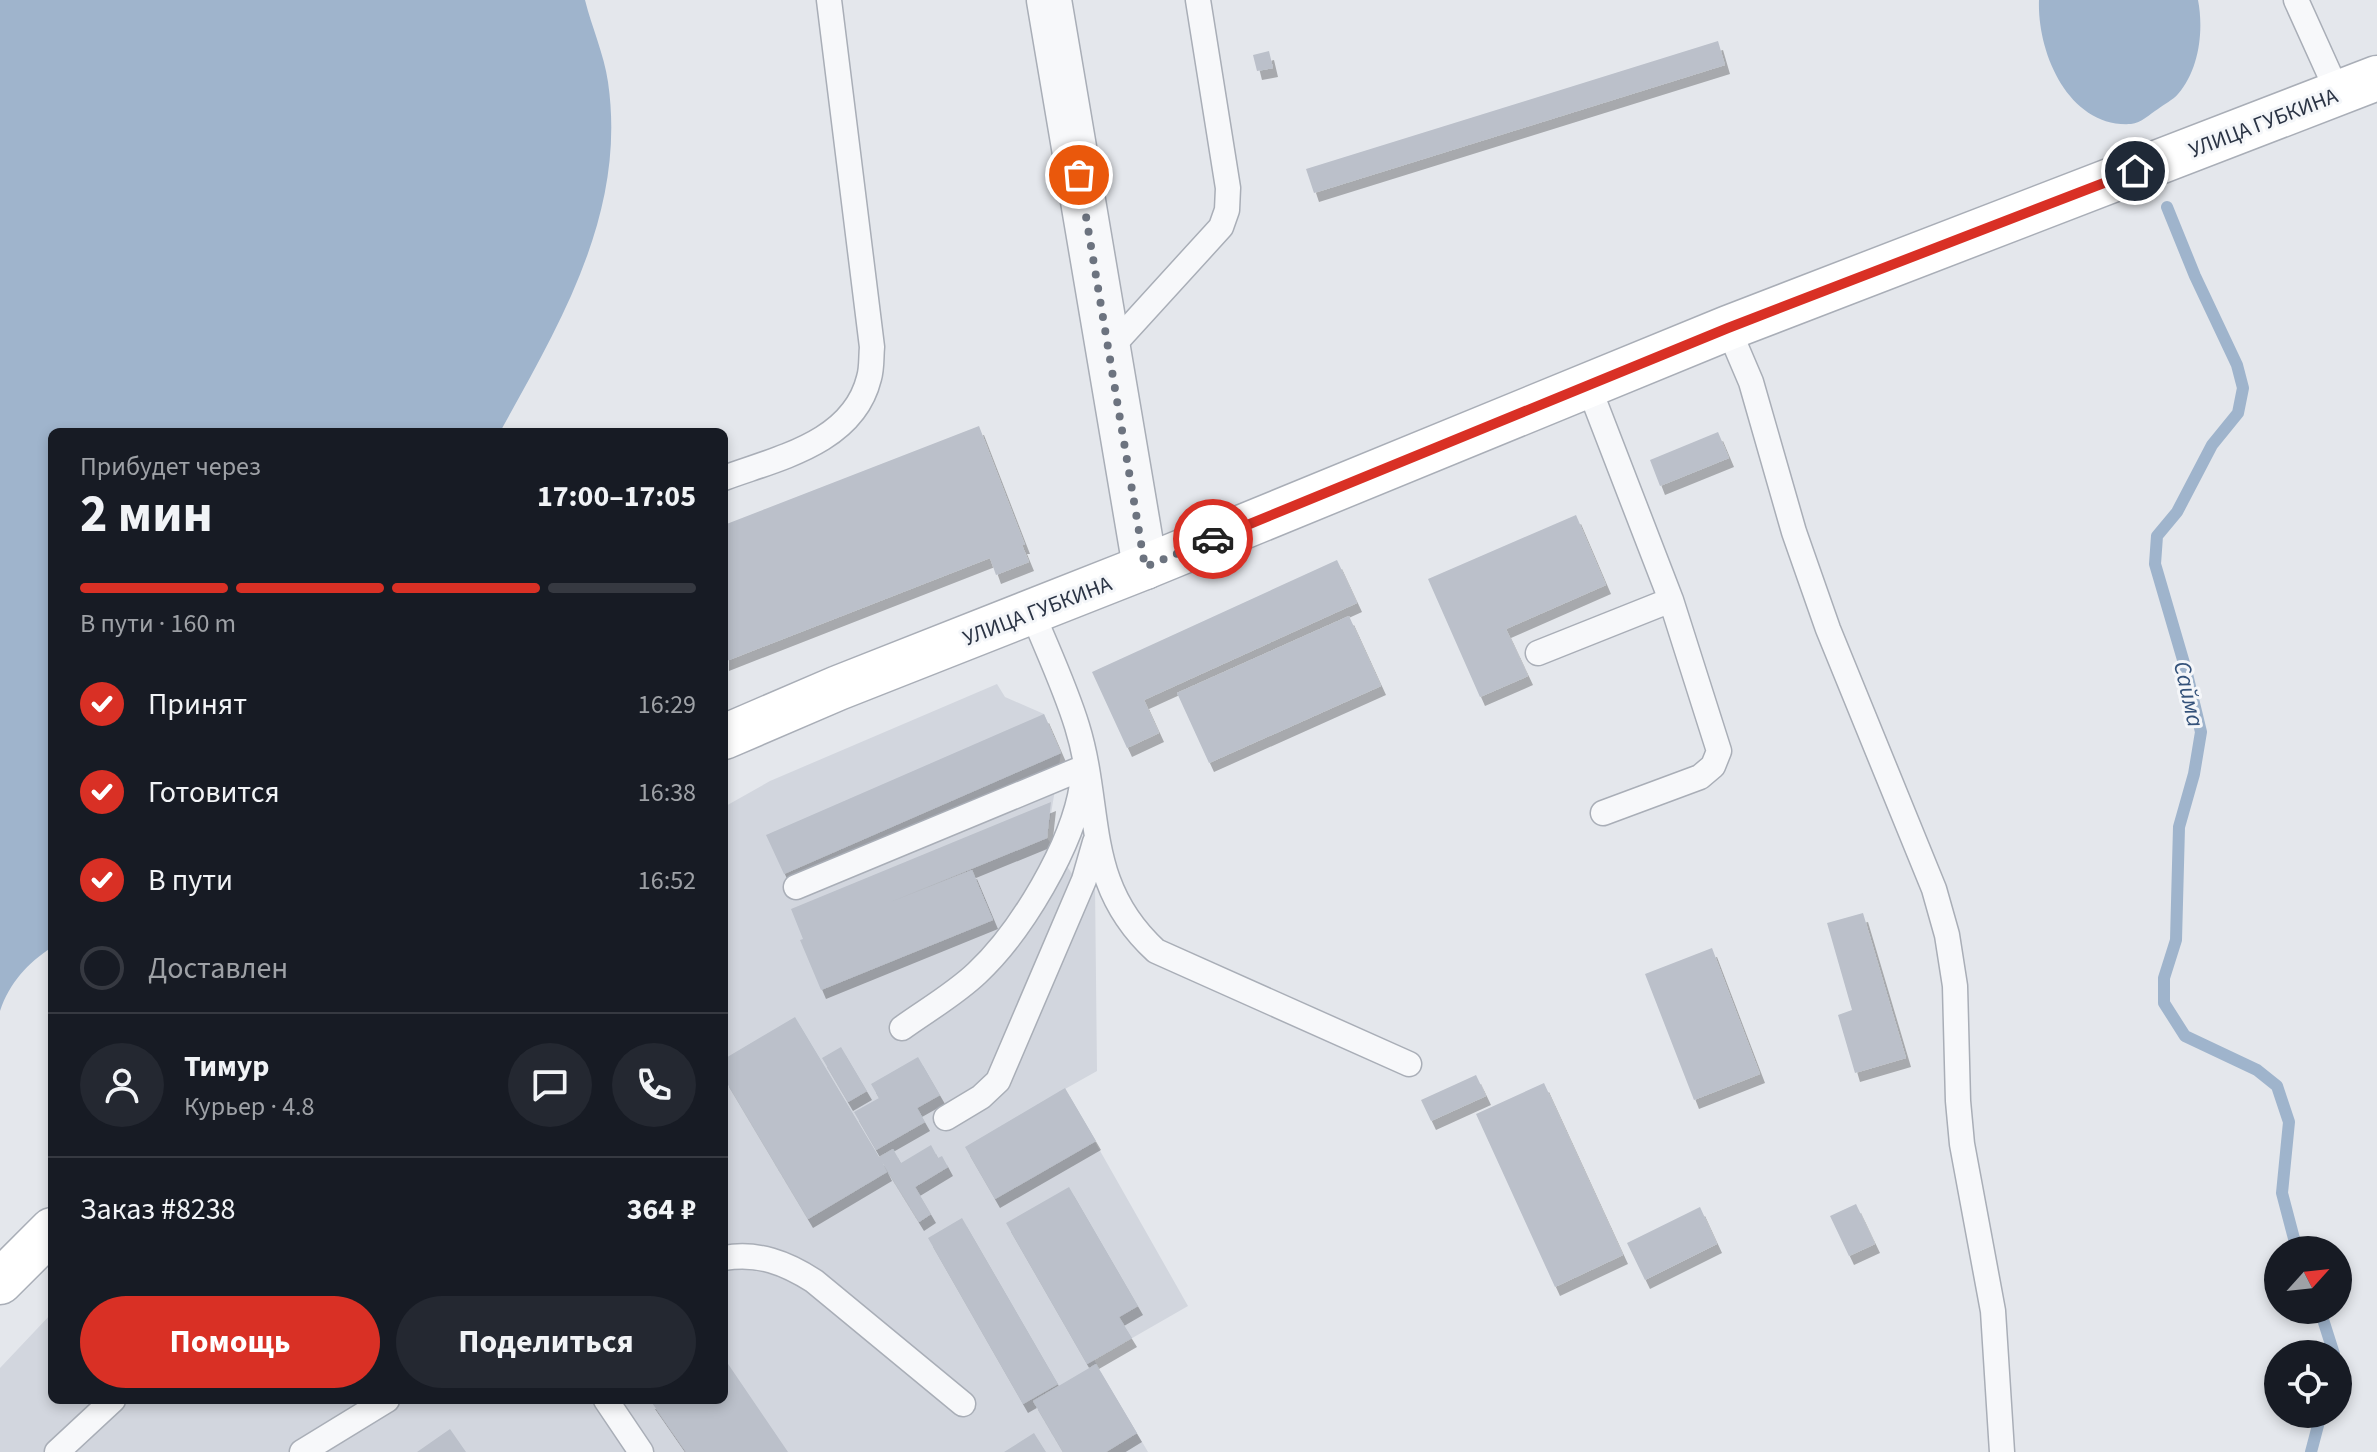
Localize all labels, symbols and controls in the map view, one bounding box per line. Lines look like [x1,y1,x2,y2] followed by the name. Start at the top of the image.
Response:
[2184,80,2343,166] street label: УЛИЦА ГУБКИНА
[2101,137,2169,205] pin
[1045,141,1113,209] pin
[2113,149,2157,193] icon: home
[1057,153,1101,197] icon: bag
[80,448,261,485] text: Прибудет через
[537,475,696,518] text: 17:00–17:05
[80,478,213,552] text: 2 мин
[1173,499,1253,579] courier
[1191,517,1235,561] icon: car
[958,568,1117,654] street label: УЛИЦА ГУБКИНА
[80,605,236,642] text: В пути · 160 m
[2164,658,2213,731] water label: Сайма
[80,682,124,726] icon: check
[148,683,247,726] text: Принят
[638,686,696,723] text: 16:29
[80,770,124,814] icon: check
[148,771,280,814] text: Готовится
[638,774,696,811] text: 16:38
[80,858,124,902] icon: check
[148,859,233,902] text: В пути
[638,862,696,899] text: 16:52
[148,947,288,990] text: Доставлен
[80,1043,164,1127] button: person
[508,1043,592,1127] button: chat
[612,1043,696,1127] button: phone
[184,1045,270,1088] text: Тимур
[184,1088,314,1125] text: Курьер · 4.8
[80,1188,236,1231] text: Заказ #8238
[627,1188,696,1231] text: 364 ₽
[2264,1236,2352,1324] north arrow
[2264,1236,2352,1428] map controls
[80,1296,380,1388] button: Помощь
[396,1296,696,1388] button: Поделиться
[2264,1340,2352,1428] button: locate

